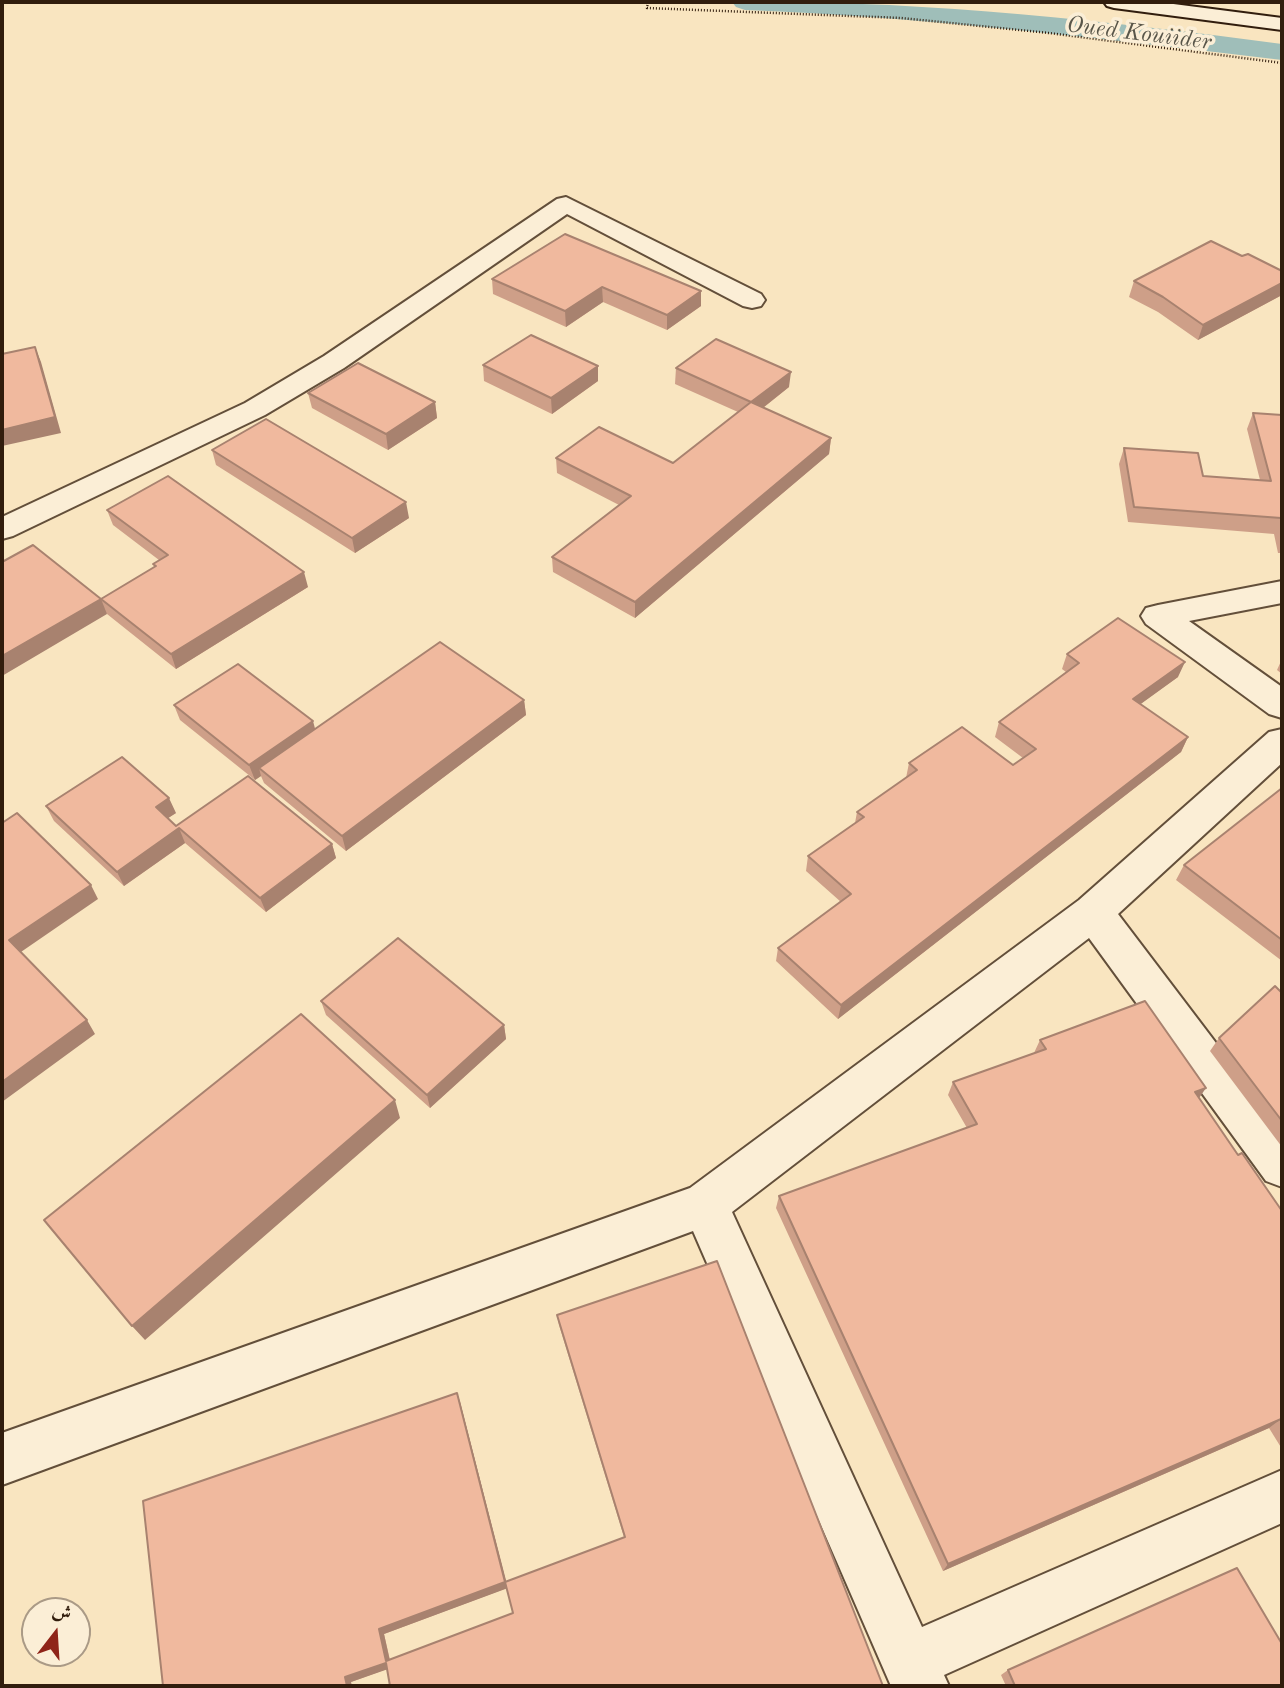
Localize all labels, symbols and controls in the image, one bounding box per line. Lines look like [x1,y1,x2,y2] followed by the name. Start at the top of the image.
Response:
[1065,11,1213,57] water label: Oued Kouiider
[21,1597,91,1667] north arrow
[50,1602,73,1625] text: ش

